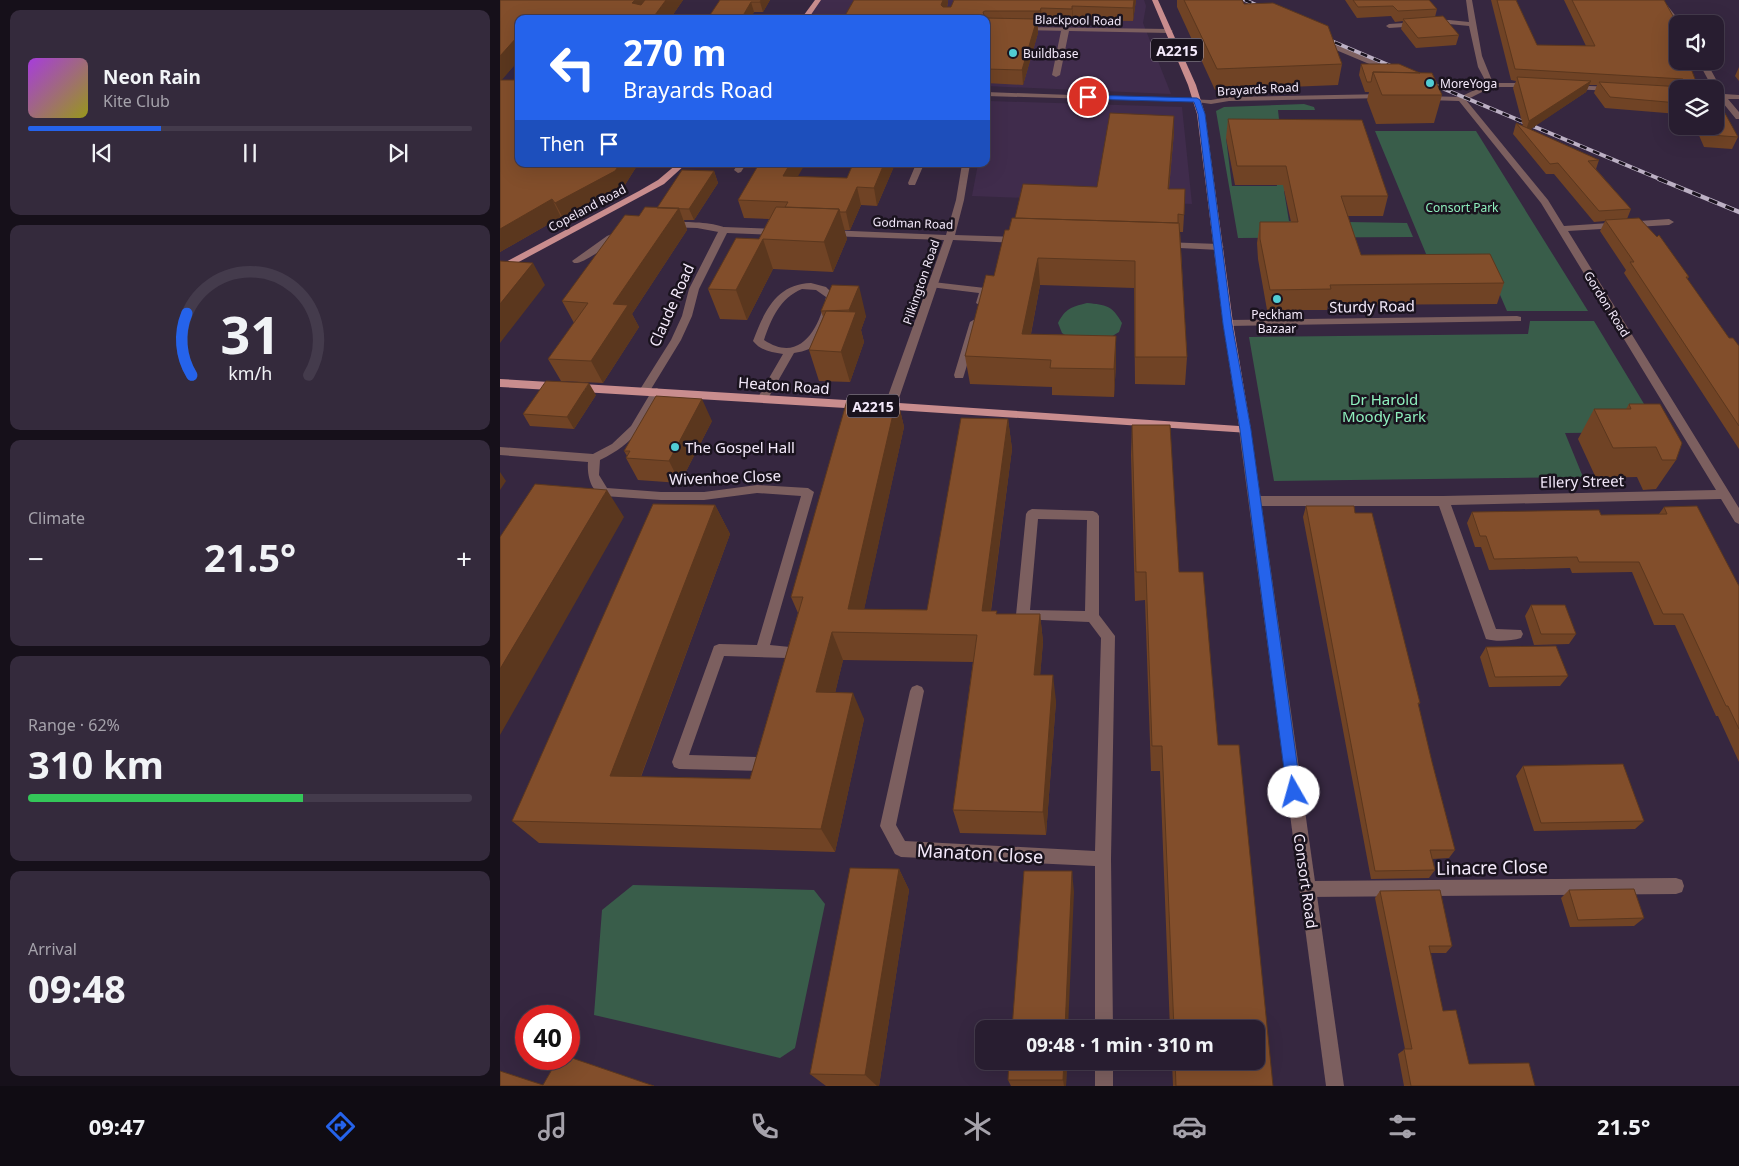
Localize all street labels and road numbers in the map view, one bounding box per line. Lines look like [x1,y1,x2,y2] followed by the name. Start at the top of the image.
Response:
[1034,11,1122,29] street label: Blackpool Road
[1151,38,1203,62] road number: A2215
[1217,78,1299,100] street label: Brayards Road
[545,180,629,236] street label: Copeland Road
[872,213,954,233] street label: Godman Road
[899,237,943,327] street label: Pilkington Road
[644,260,698,350] street label: Claude Road
[1580,268,1634,340] street label: Gordon Road
[1329,295,1415,317] street label: Sturdy Road
[738,372,830,398] street label: Heaton Road
[847,394,899,418] road number: A2215
[669,465,781,489] street label: Wivenhoe Close
[1540,470,1625,492] street label: Ellery Street
[1289,832,1323,930] street label: Consort Road
[916,838,1044,868] street label: Manaton Close
[1436,854,1548,880] street label: Linacre Close

